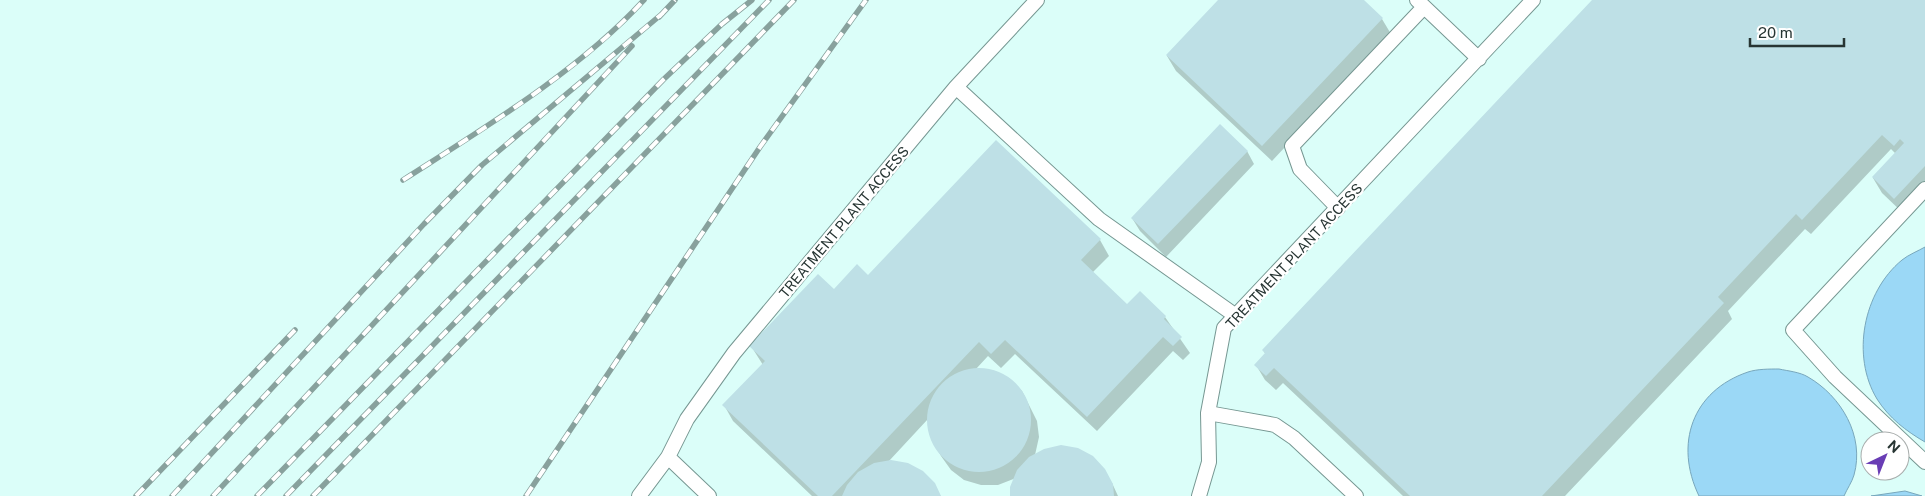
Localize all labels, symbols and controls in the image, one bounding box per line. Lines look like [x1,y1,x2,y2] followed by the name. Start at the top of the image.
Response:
[1750,15,1844,47] scale bar
[1758,24,1793,41] text: 20 m
[776,143,912,301] street label: TREATMENT PLANT ACCESS
[1222,180,1366,332] street label: TREATMENT PLANT ACCESS
[1860,431,1910,481] north arrow
[1884,437,1903,456] text: N

